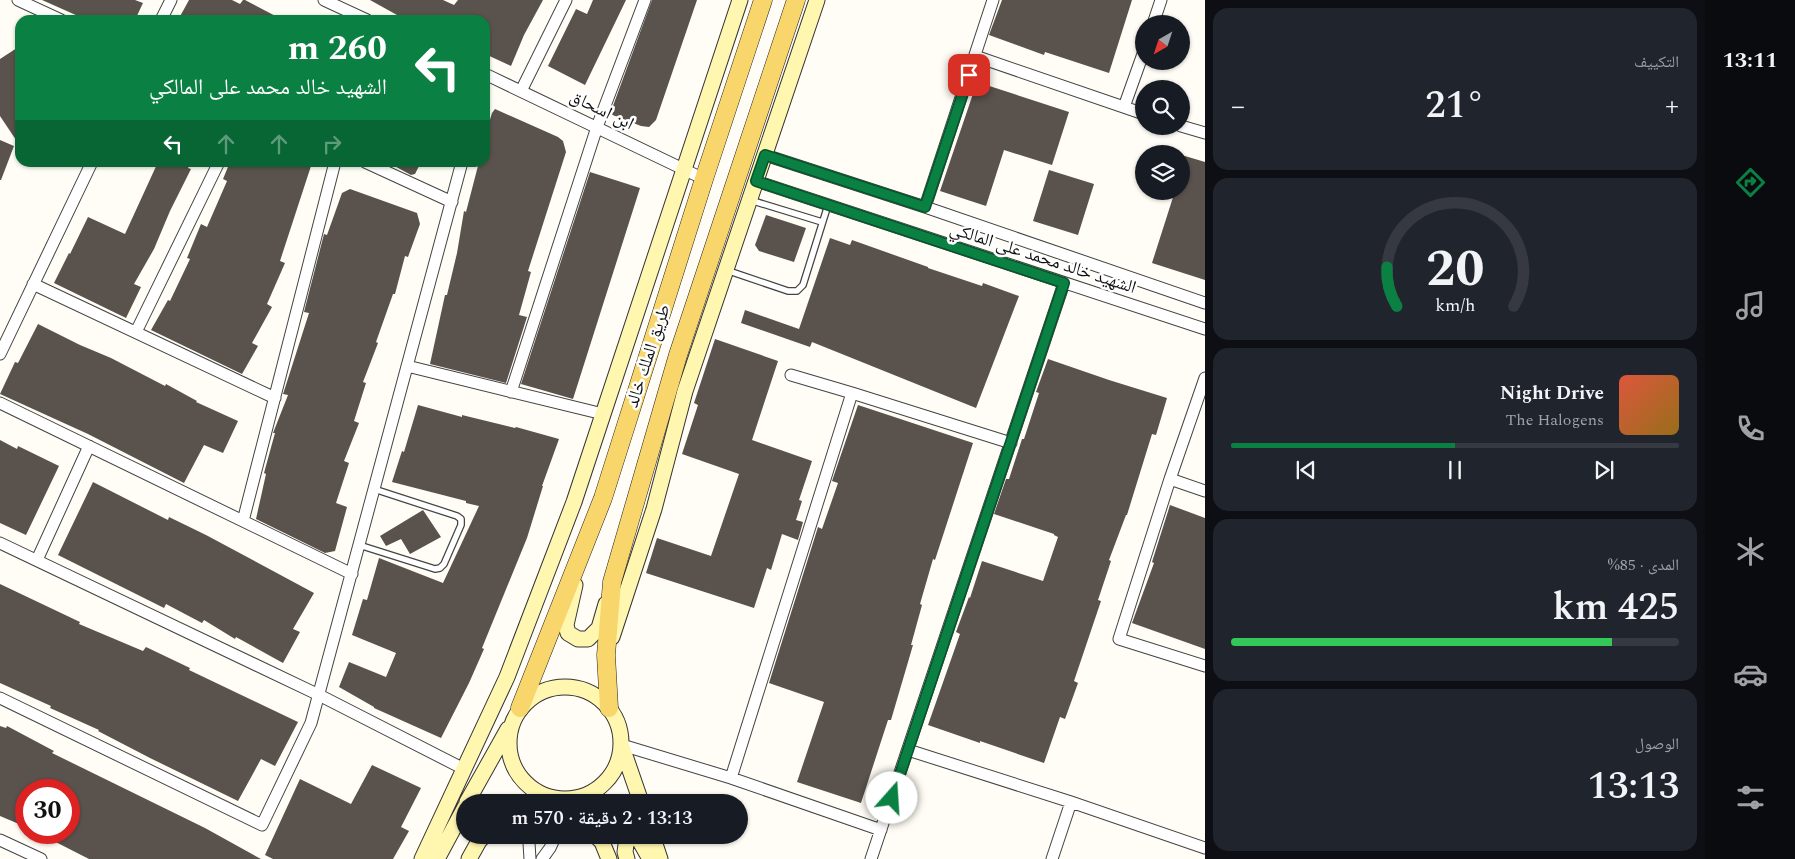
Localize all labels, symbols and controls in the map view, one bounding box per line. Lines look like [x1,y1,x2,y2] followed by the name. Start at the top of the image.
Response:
[1135,15,1190,70] north arrow
[1135,15,1190,200] map controls
[288,22,387,75] text: 260 m
[405,35,470,100] icon: left
[1722,44,1778,77] text: 13:11
[1634,50,1679,74] text: التكييف
[948,54,990,96] pin
[955,61,983,89] icon: arrive
[149,71,387,104] text: الشهيد خالد محمد على المالكي
[1425,77,1485,135] text: 21°
[1135,80,1190,135] button: search
[565,83,639,137] street label: ابن اسحاق
[1231,85,1245,128] text: −
[1665,85,1679,128] text: +
[159,130,187,158] icon: left
[212,130,240,158] icon: ahead
[265,130,293,158] icon: ahead
[318,130,346,158] icon: right
[1135,145,1190,200] button: layers
[1733,165,1768,200] icon: directions
[946,215,1140,301] street label: الشهيد خالد محمد على المالكي
[1426,230,1484,309] text: 20
[1733,288,1768,323] icon: music
[1435,292,1475,319] text: km/h
[619,301,677,411] street label: طريق الملك خالد
[1500,379,1604,408] text: Night Drive
[1506,408,1604,432] text: The Halogens
[1733,411,1768,446] icon: phone
[1292,456,1320,484] icon: previous
[1441,456,1469,484] icon: pause
[1590,456,1618,484] icon: next
[1733,534,1768,569] icon: climate
[1608,553,1679,577] text: المدى · 85%
[1553,579,1679,637] text: 425 km
[1733,657,1768,692] icon: car
[1635,732,1679,756] text: الوصول
[1588,758,1679,816] text: 13:13
[865,771,917,823] position arrow
[15,779,80,844] speed limit sign: 30
[1733,780,1768,815] icon: filters
[512,804,692,833] text: 13:13 · 2 دقيقة · 570 m

